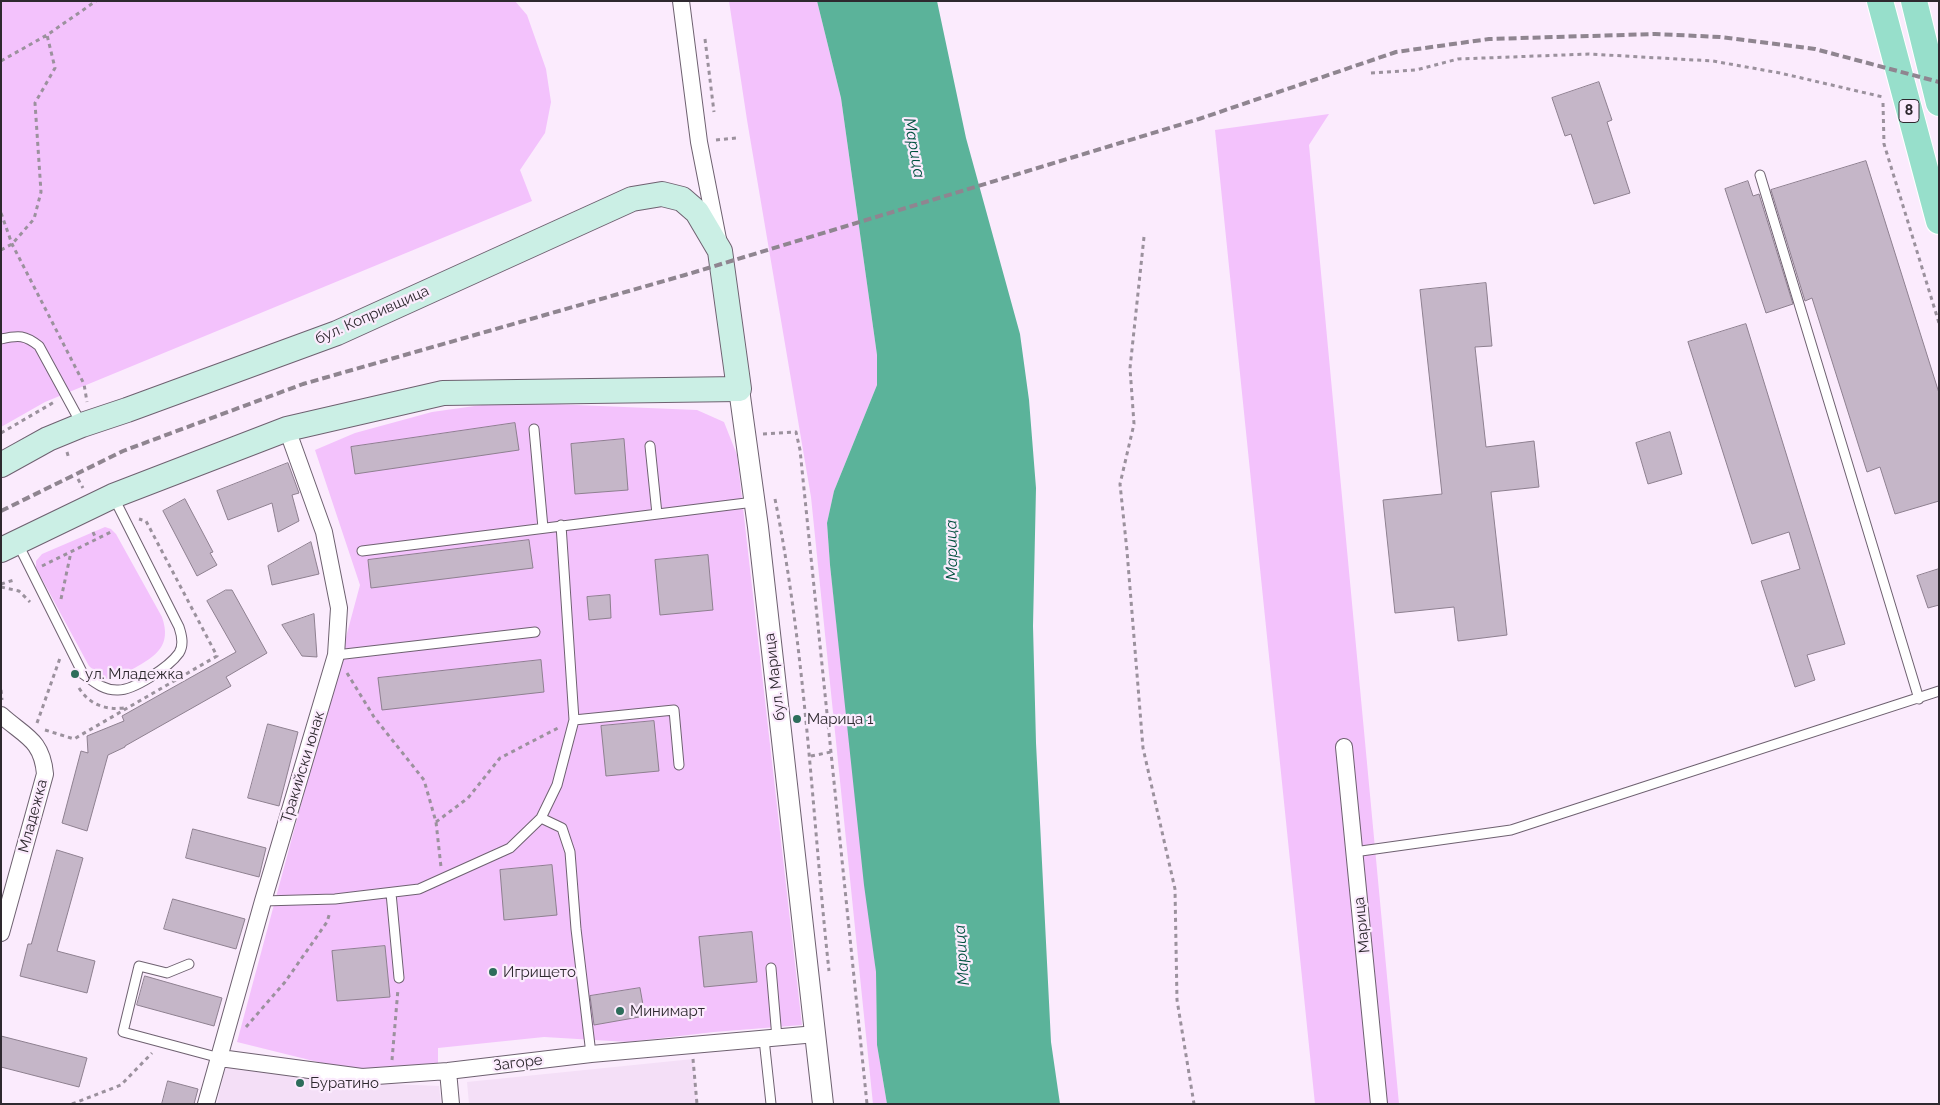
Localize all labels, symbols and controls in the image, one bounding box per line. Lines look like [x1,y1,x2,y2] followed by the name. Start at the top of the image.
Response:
[1899,100,1919,122] road number: 8
[899,117,929,179] water label: Марица
[312,282,432,348] street label: бул. Копривщица
[942,520,962,580] water label: Марица
[761,632,789,722] street label: бул. Марица
[85,665,183,683] place label: ул. Младежка
[69,668,81,680] marker: ул. Младежка
[277,709,329,825] street label: Тракийски юнак
[807,710,874,728] place label: Марица 1
[791,713,803,725] marker: Марица 1
[15,777,51,855] street label: Младежка
[1350,896,1374,954] street label: Марица
[950,924,974,986] water label: Марица
[503,963,576,981] place label: Игрището
[487,966,499,978] marker: Игрището
[630,1002,705,1020] place label: Минимарт
[614,1005,626,1017] marker: Минимарт
[492,1051,544,1075] street label: Загоре
[310,1074,379,1092] place label: Буратино
[294,1077,306,1089] marker: Буратино

